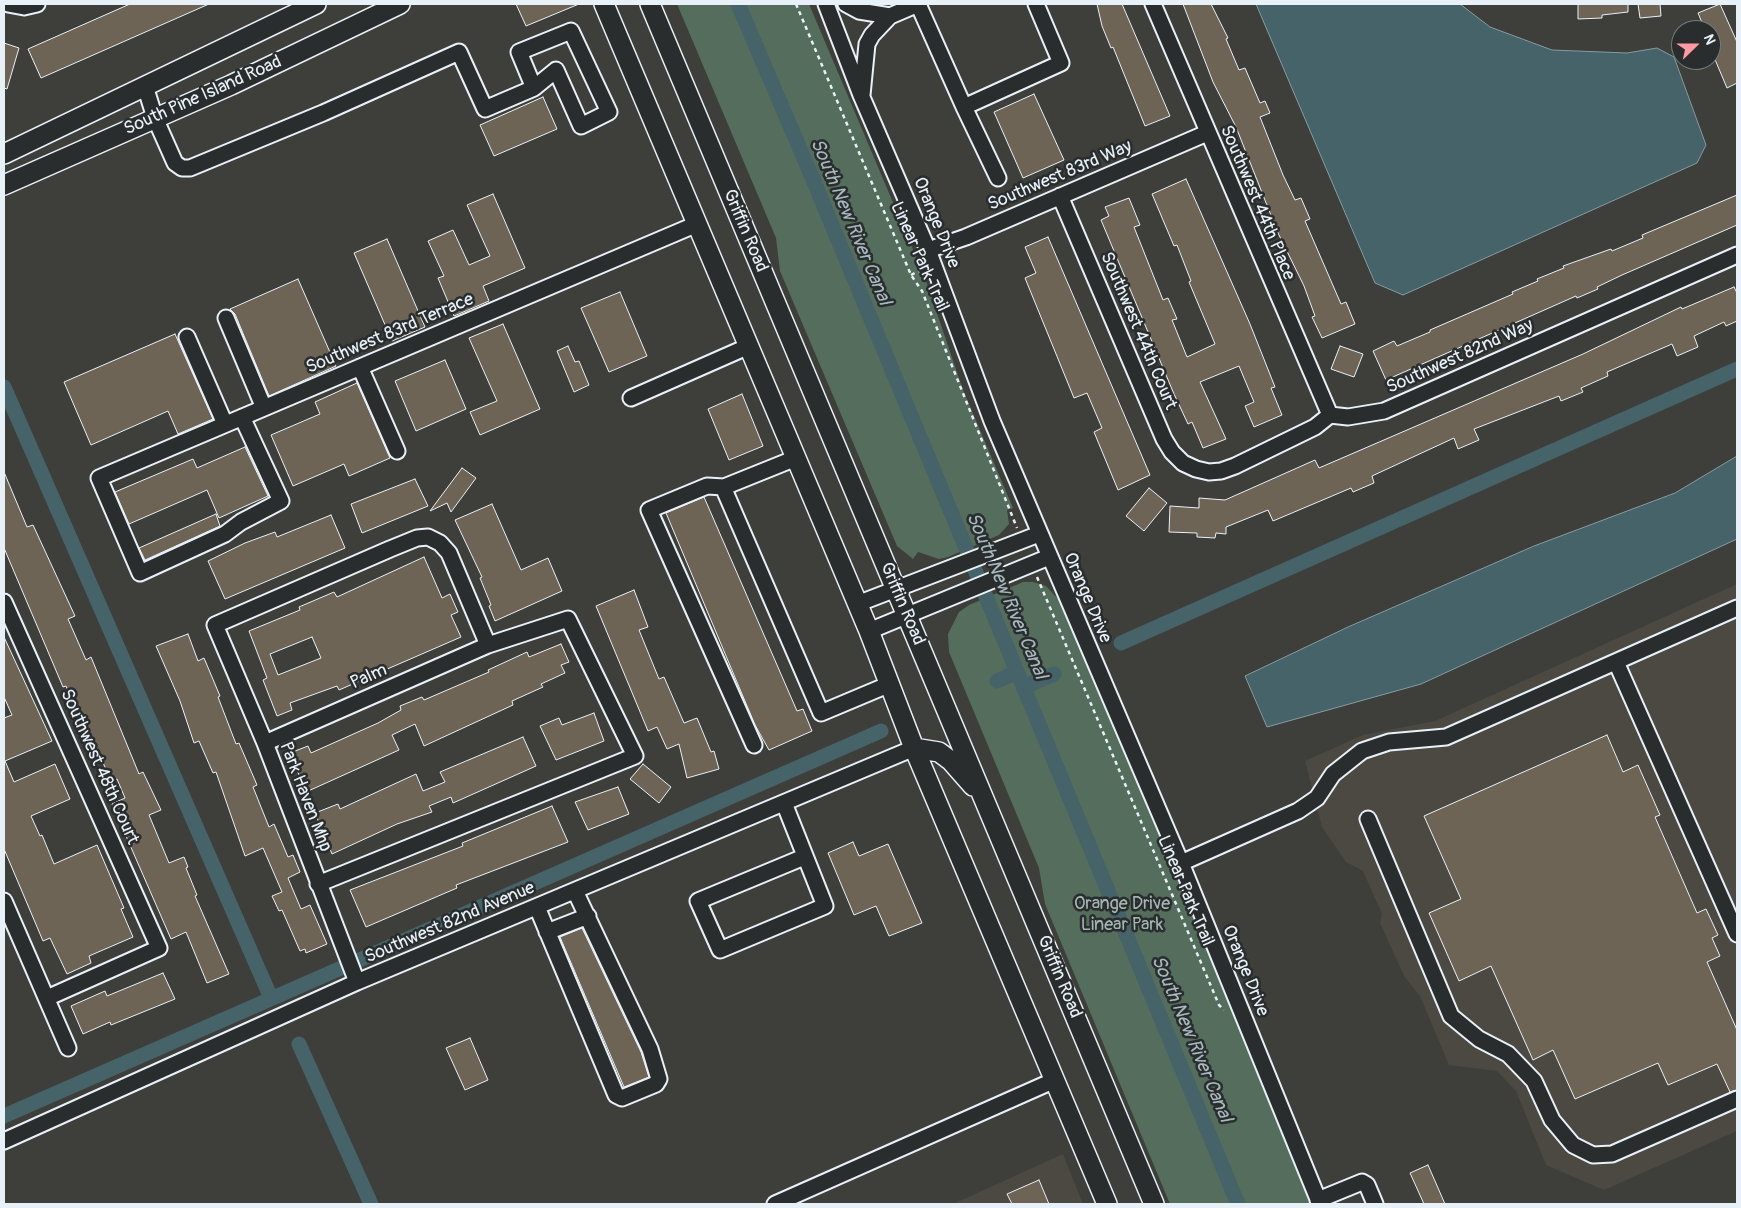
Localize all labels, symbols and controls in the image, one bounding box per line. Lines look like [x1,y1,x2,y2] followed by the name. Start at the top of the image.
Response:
[1671,20,1721,70] north arrow
[1700,32,1719,47] text: N
[121,52,285,140] street label: South Pine Island Road
[1215,122,1299,284] street label: Southwest 44th Place
[805,135,895,309] water label: South New River Canal
[985,136,1135,216] street label: Southwest 83rd Way
[908,174,964,272] street label: Orange Drive
[718,186,772,276] street label: Griffin Road
[885,199,953,315] street label: Linear Park Trail
[1095,249,1181,413] street label: Southwest 44th Court
[303,289,477,379] street label: Southwest 83rd Terrace
[1383,315,1537,399] street label: Southwest 82nd Way
[961,509,1051,683] water label: South New River Canal
[1058,550,1116,646] street label: Orange Drive
[875,559,929,649] street label: Griffin Road
[347,659,391,695] street label: Palm
[55,686,143,848] street label: Southwest 48th Court
[274,739,336,855] street label: Park Haven Mhp
[1152,832,1218,950] street label: Linear Park Trail
[362,877,538,969] street label: Southwest 82nd Avenue
[1074,893,1170,936] park label: Orange Drive Linear Park
[1217,922,1273,1020] street label: Orange Drive
[1032,932,1086,1022] street label: Griffin Road
[1146,952,1236,1126] water label: South New River Canal

